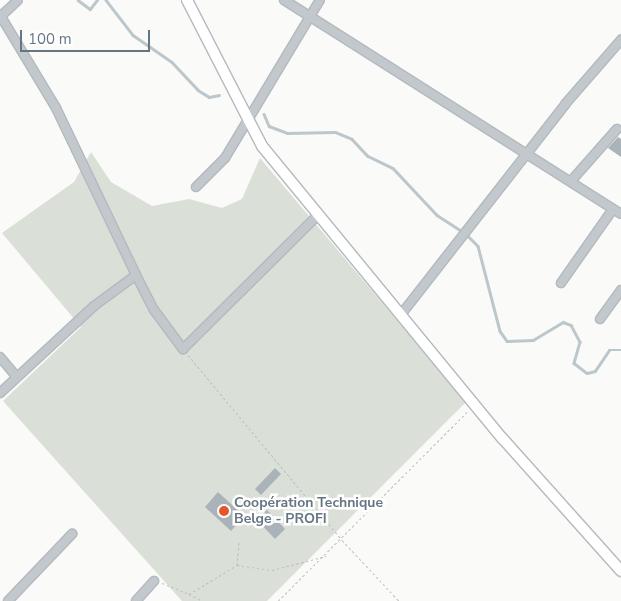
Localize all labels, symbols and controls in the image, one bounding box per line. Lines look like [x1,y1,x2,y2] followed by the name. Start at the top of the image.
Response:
[22,20,152,52] scale bar
[28,29,72,49] text: 100 m
[234,495,383,528] place label: Coopération Technique Belge - PROFI
[218,505,230,517] marker: Coopération Technique Belge - PROFI

